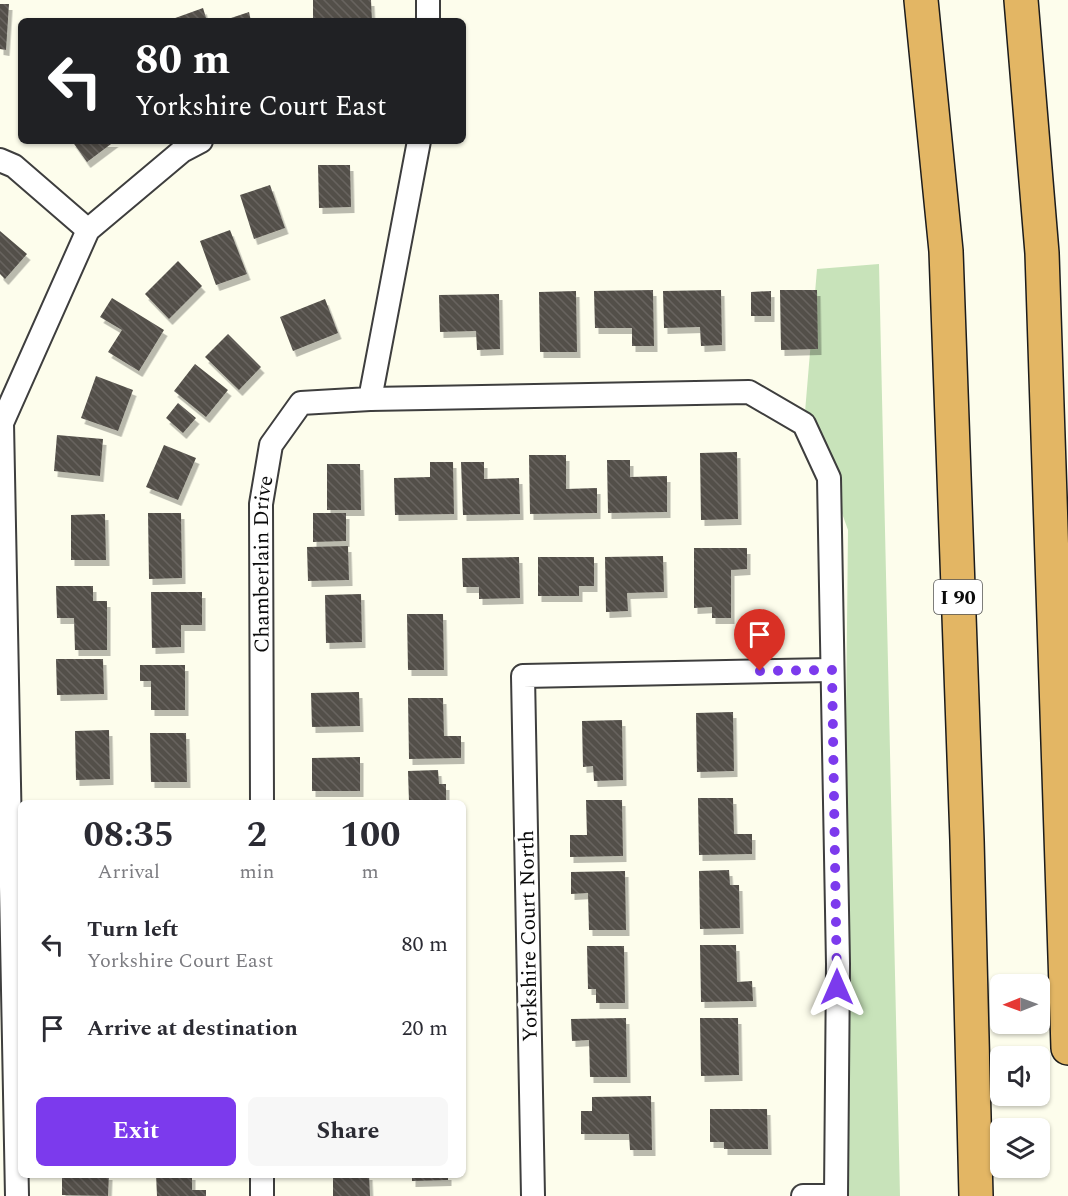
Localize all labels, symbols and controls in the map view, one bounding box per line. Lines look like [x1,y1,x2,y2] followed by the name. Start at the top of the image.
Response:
[135,29,230,92] text: 80 m
[36,42,114,120] icon: left
[135,86,387,128] text: Yorkshire Court East
[246,473,283,653] street label: Chamberlain Drive
[934,580,982,614] road number: I 90
[734,609,785,671] pin
[743,618,776,651] icon: arrive
[83,808,174,863] text: 08:35
[247,808,267,863] text: 2
[340,808,400,863] text: 100
[511,830,547,1042] street label: Yorkshire Court North
[98,857,160,887] text: Arrival
[239,857,274,887] text: min
[362,857,379,887] text: m
[87,913,179,946] text: Turn left
[36,928,69,961] icon: left
[402,928,448,961] text: 80 m
[87,946,273,976] text: Yorkshire Court East
[805,955,869,1019] position arrow
[990,974,1050,1034] north arrow
[990,974,1050,1178] map controls
[36,1012,69,1045] icon: arrive
[87,1012,298,1045] text: Arrive at destination
[402,1012,448,1045] text: 20 m
[990,1046,1050,1106] button: sound
[36,1097,236,1166] button: Exit
[248,1097,448,1166] button: Share
[990,1118,1050,1178] button: layers

